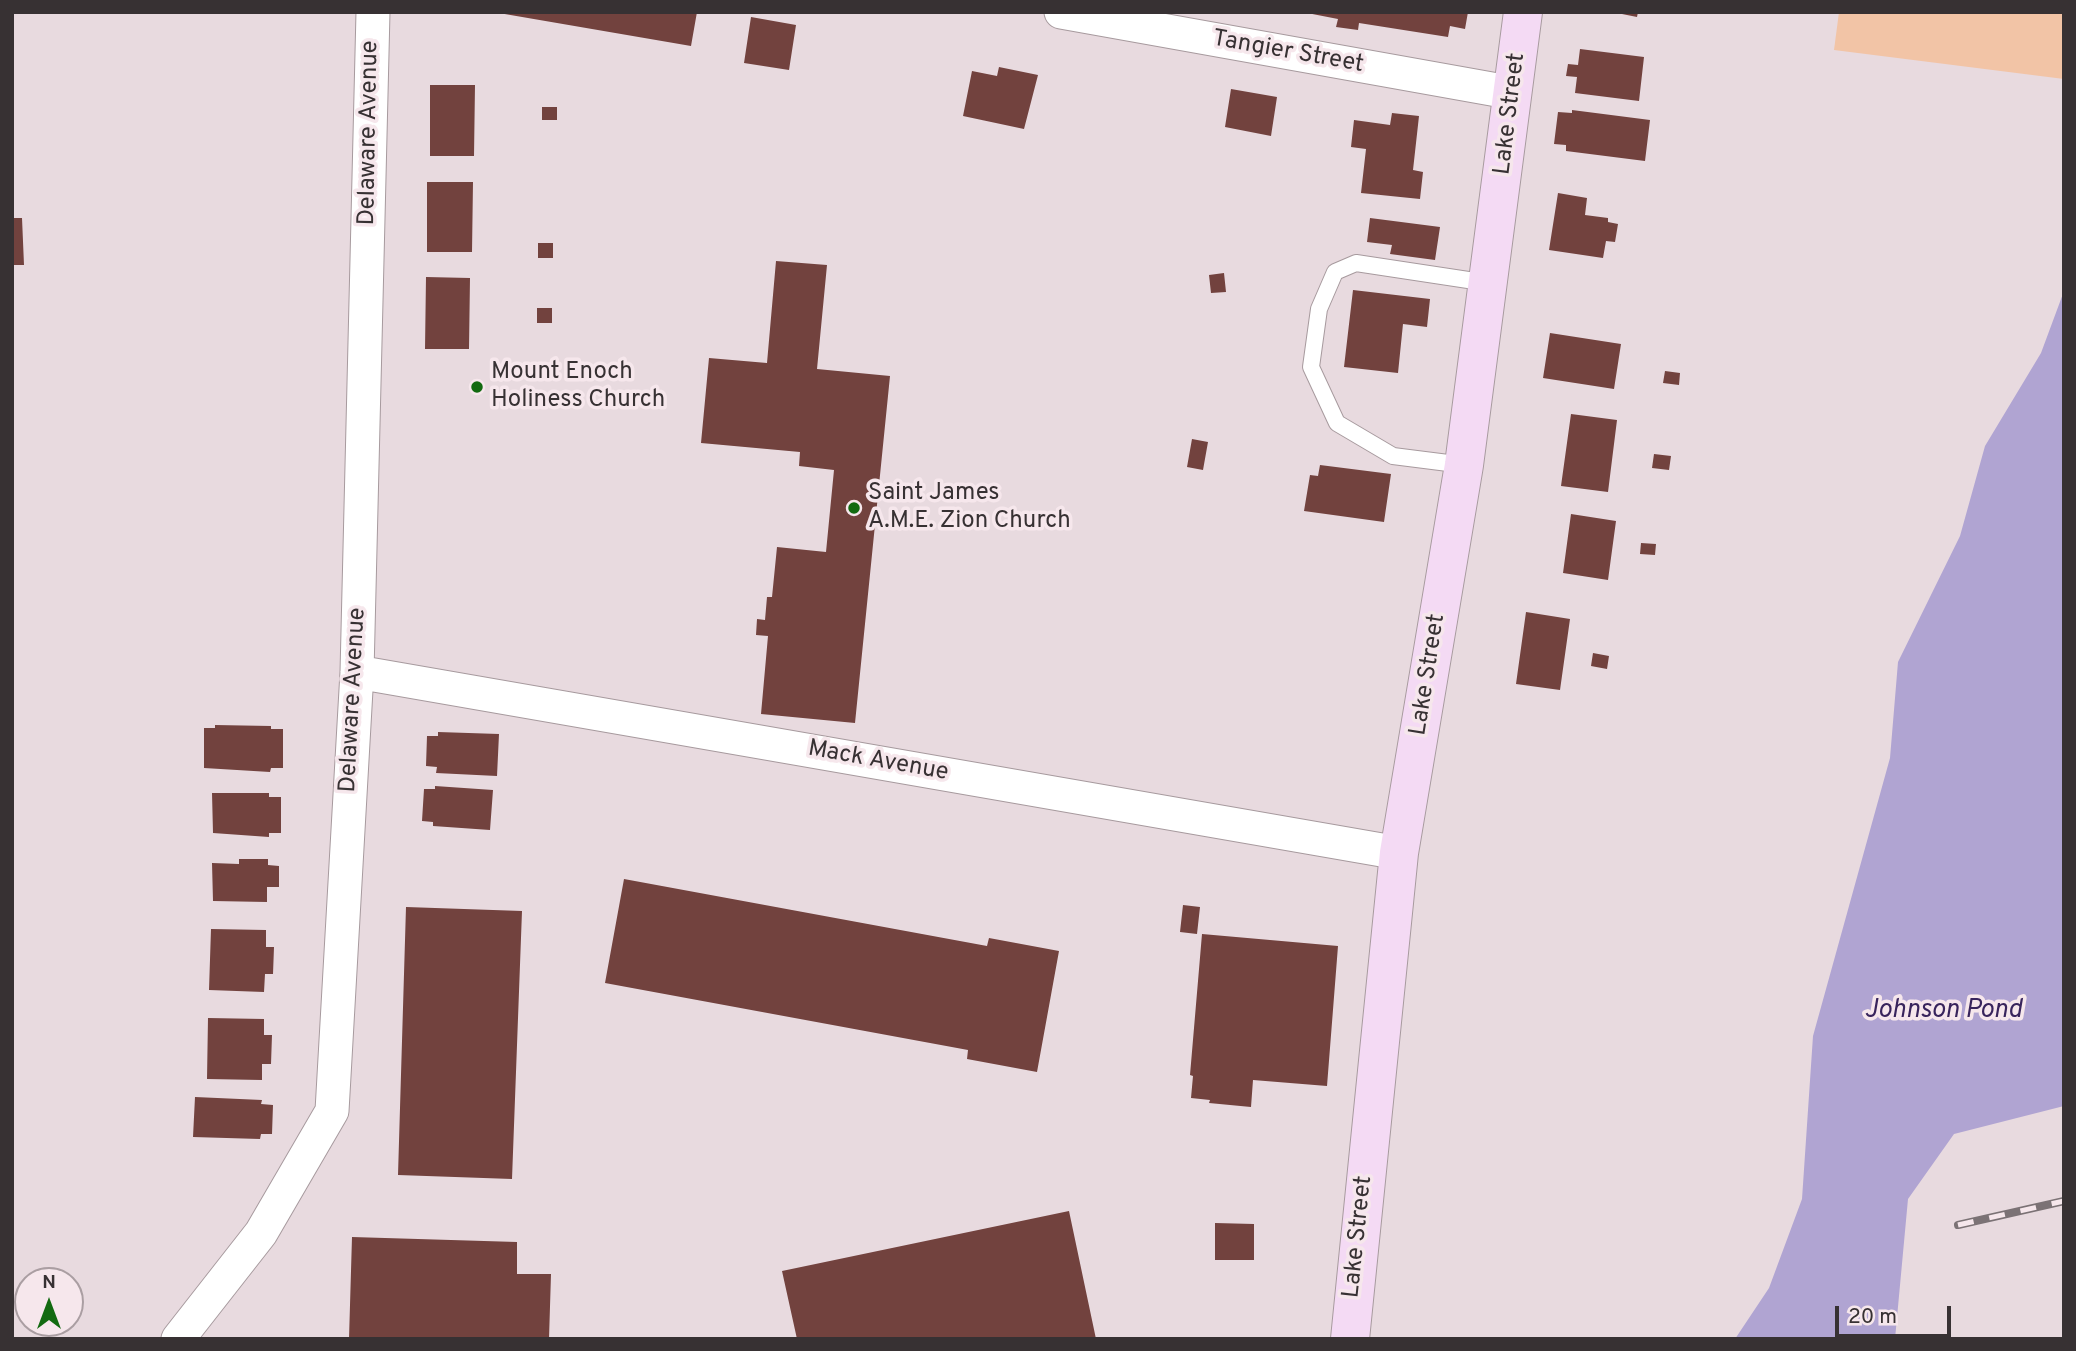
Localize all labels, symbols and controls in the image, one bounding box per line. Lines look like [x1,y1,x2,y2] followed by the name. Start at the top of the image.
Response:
[1210,26,1366,80] street label: Tangier Street
[354,40,386,226] street label: Delaware Avenue
[1489,51,1533,177] street label: Lake Street
[491,359,665,415] place label: Mount Enoch Holiness Church
[469,379,485,395] marker: Mount Enoch Holiness Church
[868,480,1071,536] place label: Saint James A.M.E. Zion Church
[846,500,862,516] marker: Saint James A.M.E. Zion Church
[335,607,373,793] street label: Delaware Avenue
[1405,612,1453,738] street label: Lake Street
[805,735,951,789] street label: Mack Avenue
[1864,996,2022,1028] water label: Johnson Pond
[1338,1174,1380,1300] street label: Lake Street
[14,1267,84,1337] north arrow
[42,1271,56,1295] text: N
[1838,1292,1954,1336] scale bar
[1848,1304,1897,1331] text: 20 m

